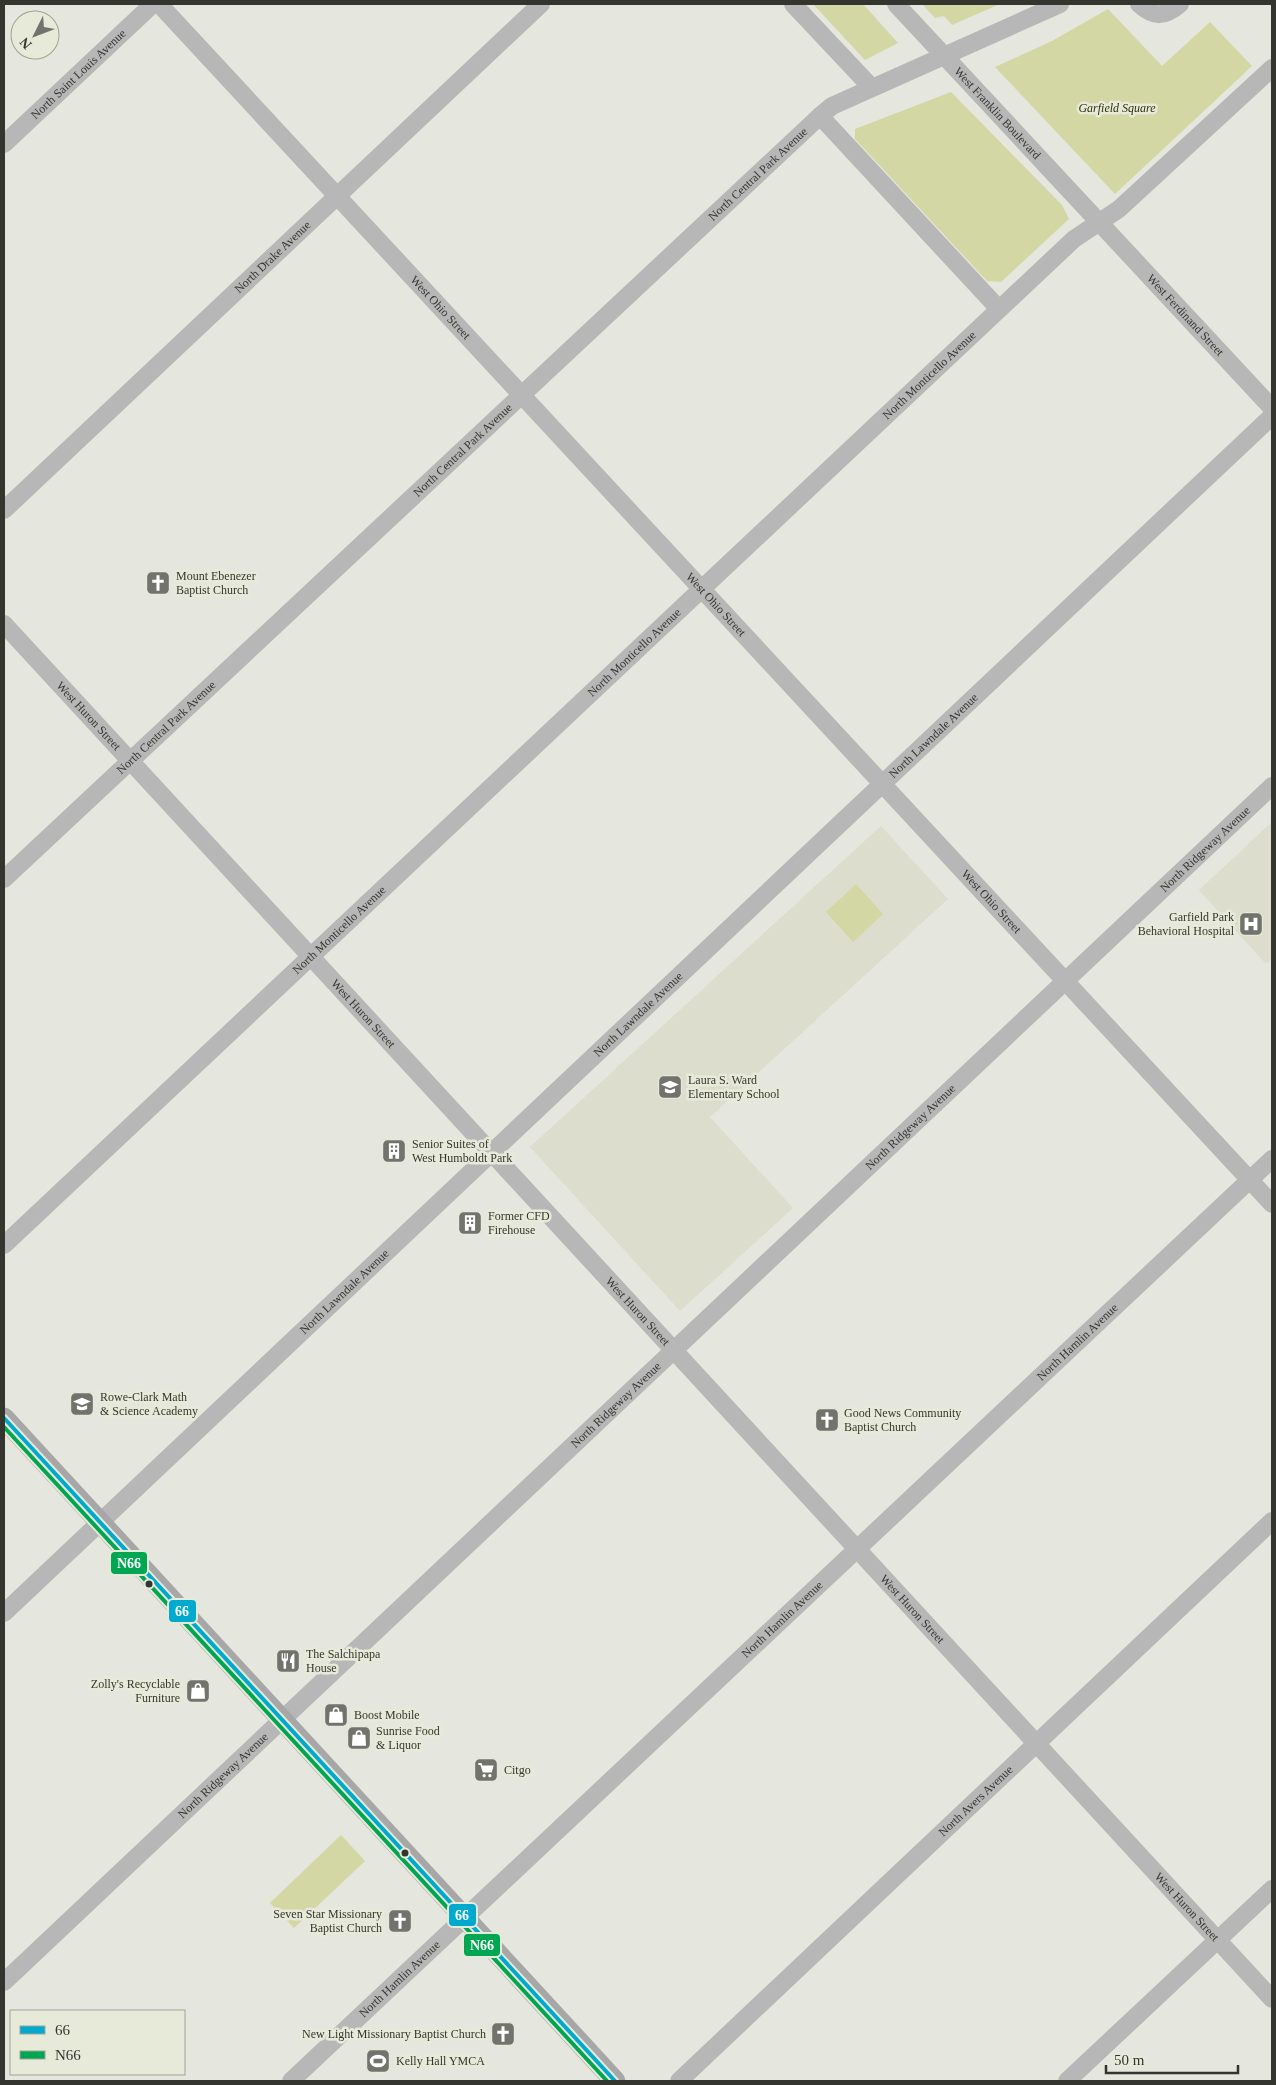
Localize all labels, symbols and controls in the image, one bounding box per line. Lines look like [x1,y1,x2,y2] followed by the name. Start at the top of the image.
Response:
[10,10,60,60] north arrow
[27,26,129,122] street label: North Saint Louis Avenue
[951,64,1044,162] street label: West Franklin Boulevard
[1078,101,1156,115] park label: Garfield Square
[705,125,810,224] street label: North Central Park Avenue
[232,218,313,296] street label: North Drake Avenue
[1144,271,1227,359] street label: West Ferdinand Street
[408,273,474,343] street label: West Ohio Street
[880,328,979,422] street label: North Monticello Avenue
[410,401,515,500] street label: North Central Park Avenue
[176,569,256,597] place label: Mount Ebenezer Baptist Church
[145,570,171,596] church icon: Mount Ebenezer Baptist Church
[683,570,749,640] street label: West Ohio Street
[585,605,684,700] street label: North Monticello Avenue
[114,678,218,777] street label: North Central Park Avenue
[54,679,124,754] street label: West Huron Street
[886,690,981,781] street label: North Lawndale Avenue
[1157,803,1253,895] street label: North Ridgeway Avenue
[958,867,1025,937] street label: West Ohio Street
[290,883,389,977] street label: North Monticello Avenue
[1138,910,1235,938] place label: Garfield Park Behavioral Hospital
[1238,911,1264,937] hospital icon: Garfield Park Behavioral Hospital
[591,969,685,1060] street label: North Lawndale Avenue
[328,976,399,1051] street label: West Huron Street
[688,1073,780,1101] place label: Laura S. Ward Elementary School
[657,1074,683,1100] school or university icon: Laura S. Ward Elementary School
[863,1081,958,1173] street label: North Ridgeway Avenue
[412,1137,512,1165] place label: Senior Suites of West Humboldt Park
[381,1138,407,1164] building icon: Senior Suites of West Humboldt Park
[488,1209,550,1237] place label: Former CFD Firehouse
[457,1210,483,1236] building icon: Former CFD Firehouse
[297,1246,392,1337] street label: North Lawndale Avenue
[603,1274,673,1349] street label: West Huron Street
[1034,1301,1121,1383] street label: North Hamlin Avenue
[568,1359,664,1451] street label: North Ridgeway Avenue
[100,1390,198,1418] place label: Rowe-Clark Math & Science Academy
[69,1391,95,1417] school or university icon: Rowe-Clark Math & Science Academy
[844,1406,961,1434] place label: Good News Community Baptist Church
[814,1407,840,1433] church icon: Good News Community Baptist Church
[110,1551,148,1575] line badge: N66
[117,1556,141,1571] text: N66
[877,1572,948,1647] street label: West Huron Street
[739,1578,825,1661] street label: North Hamlin Avenue
[144,1579,154,1589] unlabelled marker
[168,1599,197,1623] line badge: 66
[175,1604,189,1619] text: 66
[306,1647,381,1675] place label: The Salchipapa House
[275,1648,301,1674] restaurant icon: The Salchipapa House
[91,1677,180,1705] place label: Zolly's Recyclable Furniture
[185,1678,211,1704] shop icon: Zolly's Recyclable Furniture
[323,1702,349,1728] shop icon: Boost Mobile
[354,1708,420,1722] place label: Boost Mobile
[376,1724,440,1752] place label: Sunrise Food & Liquor
[346,1725,372,1751] shop icon: Sunrise Food & Liquor
[175,1730,271,1821] street label: North Ridgeway Avenue
[473,1757,499,1783] supermarket icon: Citgo
[504,1763,531,1777] place label: Citgo
[936,1763,1016,1839] street label: North Avers Avenue
[400,1848,410,1858] unlabelled marker
[1152,1870,1223,1945] street label: West Huron Street
[448,1903,477,1927] line badge: 66
[273,1907,382,1935] place label: Seven Star Missionary Baptist Church
[387,1908,413,1934] church icon: Seven Star Missionary Baptist Church
[455,1908,469,1923] text: 66
[463,1933,501,1957] line badge: N66
[356,1938,443,2020] street label: North Hamlin Avenue
[470,1938,494,1953] text: N66
[10,2010,185,2075] legend
[490,2021,516,2047] church icon: New Light Missionary Baptist Church
[55,2022,71,2038] text: 66
[302,2027,486,2041] place label: New Light Missionary Baptist Church
[1106,2042,1238,2074] scale bar
[55,2047,81,2063] text: N66
[365,2048,391,2074] sports icon: Kelly Hall YMCA
[1114,2052,1145,2068] text: 50 m
[396,2054,485,2068] place label: Kelly Hall YMCA

